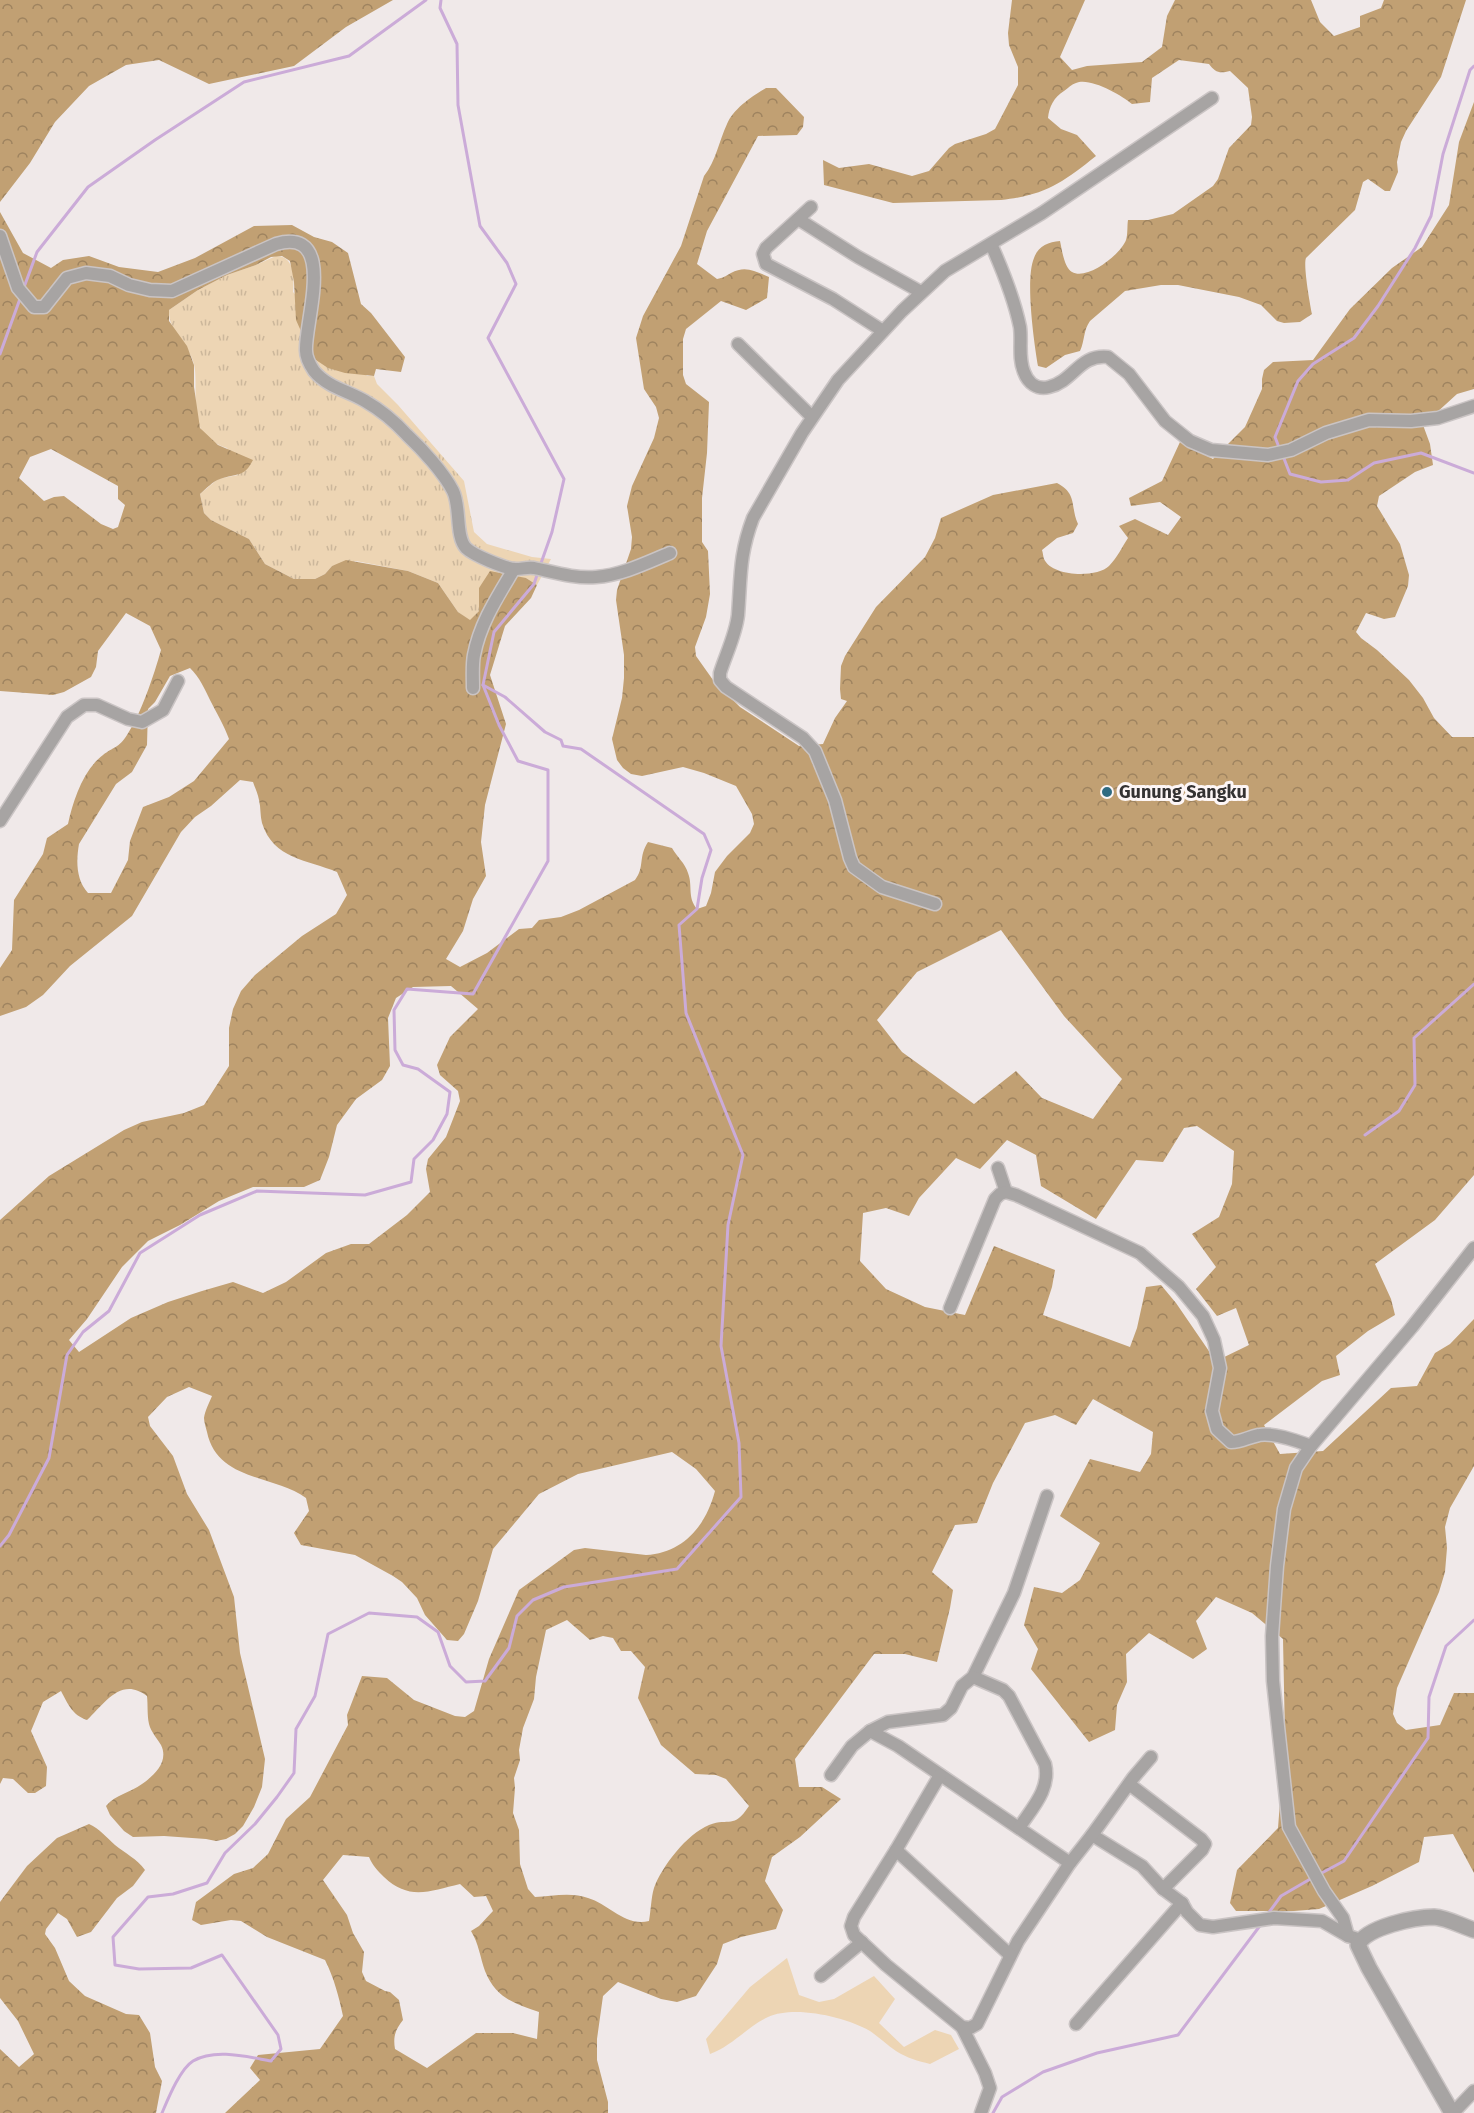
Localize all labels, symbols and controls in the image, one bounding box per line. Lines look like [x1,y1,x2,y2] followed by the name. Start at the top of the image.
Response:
[1119,781,1247,803] place label: Gunung Sangku
[1100,785,1114,799] marker: Gunung Sangku

